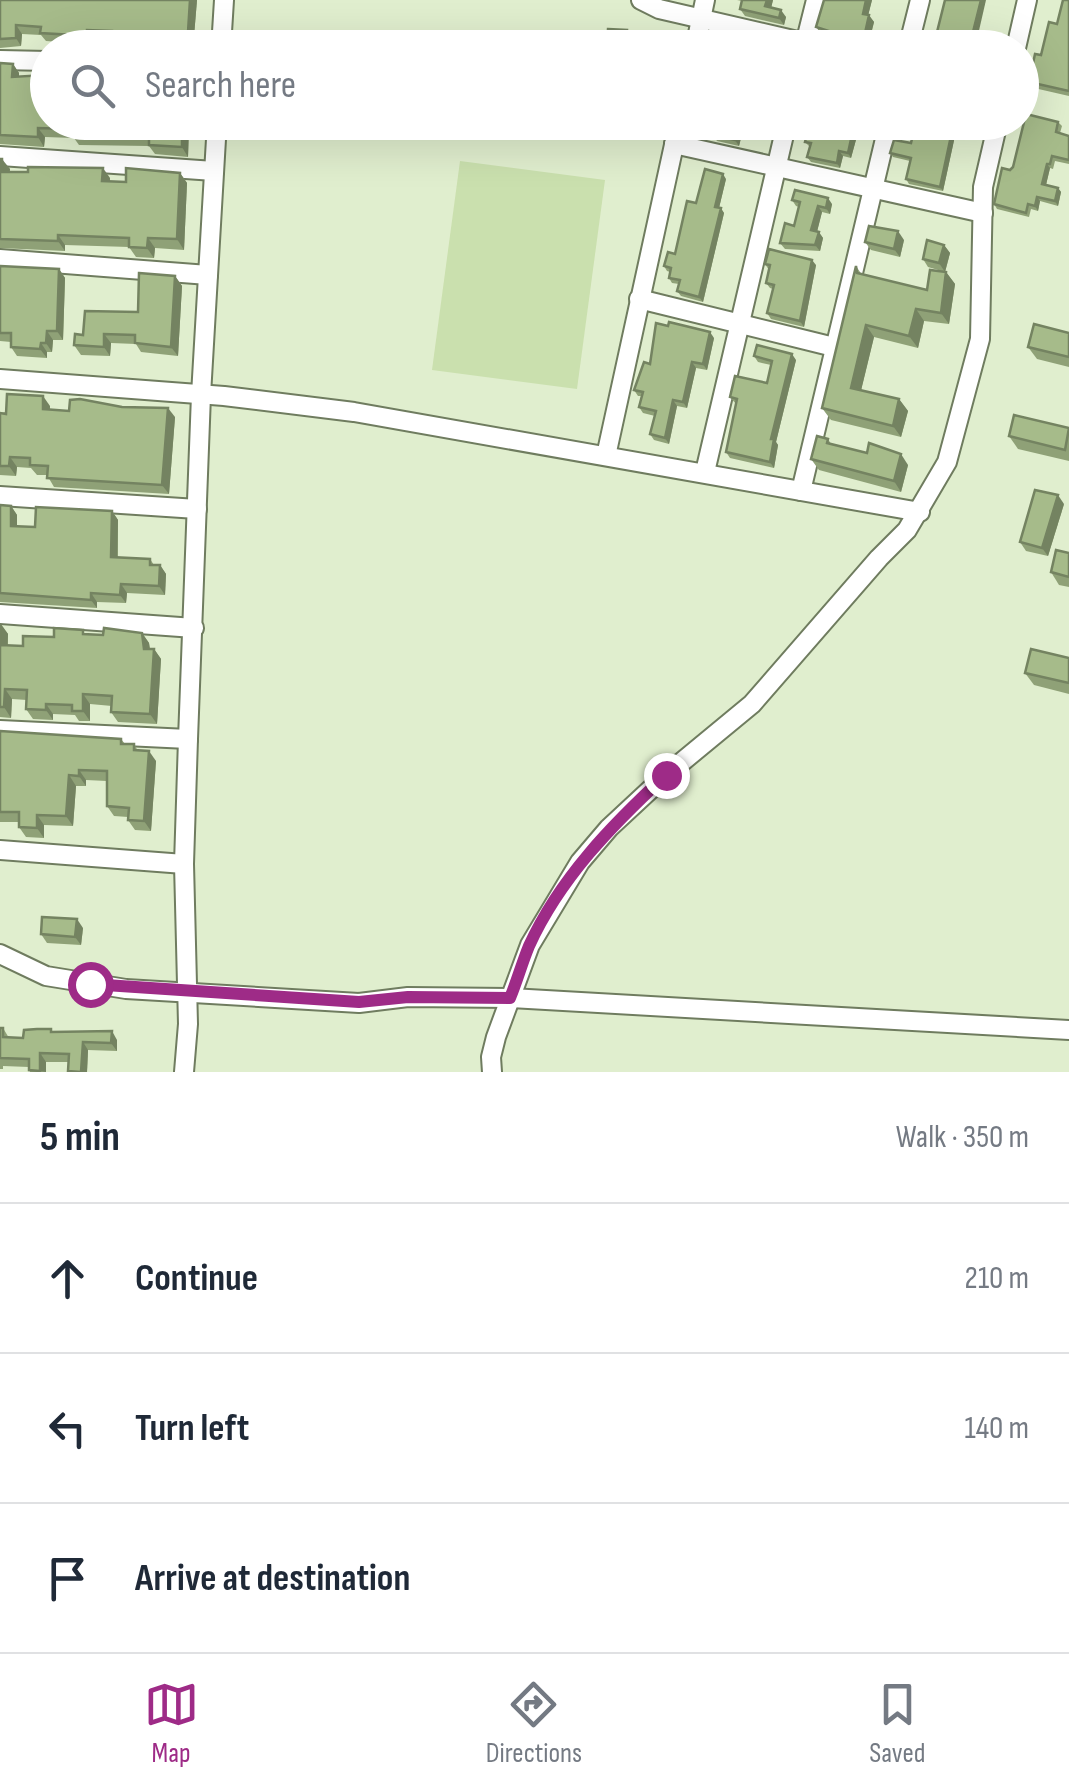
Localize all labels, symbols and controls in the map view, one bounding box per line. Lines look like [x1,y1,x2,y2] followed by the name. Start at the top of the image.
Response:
[30,30,1039,140] search box
[65,58,120,113] icon: search
[145,63,296,108] text: Search here
[644,753,690,799] route end
[68,962,114,1008] route start
[40,1112,120,1163] text: 5 min
[896,1118,1029,1157] text: Walk · 350 m
[40,1251,95,1306] icon: ahead
[135,1256,258,1301] text: Continue
[965,1259,1029,1298] text: 210 m
[40,1401,95,1456] icon: left
[135,1406,249,1451] text: Turn left
[965,1409,1029,1448] text: 140 m
[40,1551,95,1606] icon: arrive
[135,1556,410,1601] text: Arrive at destination
[144,1677,199,1770] tab: Map
[486,1677,582,1770] tab: Directions
[869,1677,925,1770] tab: Saved

